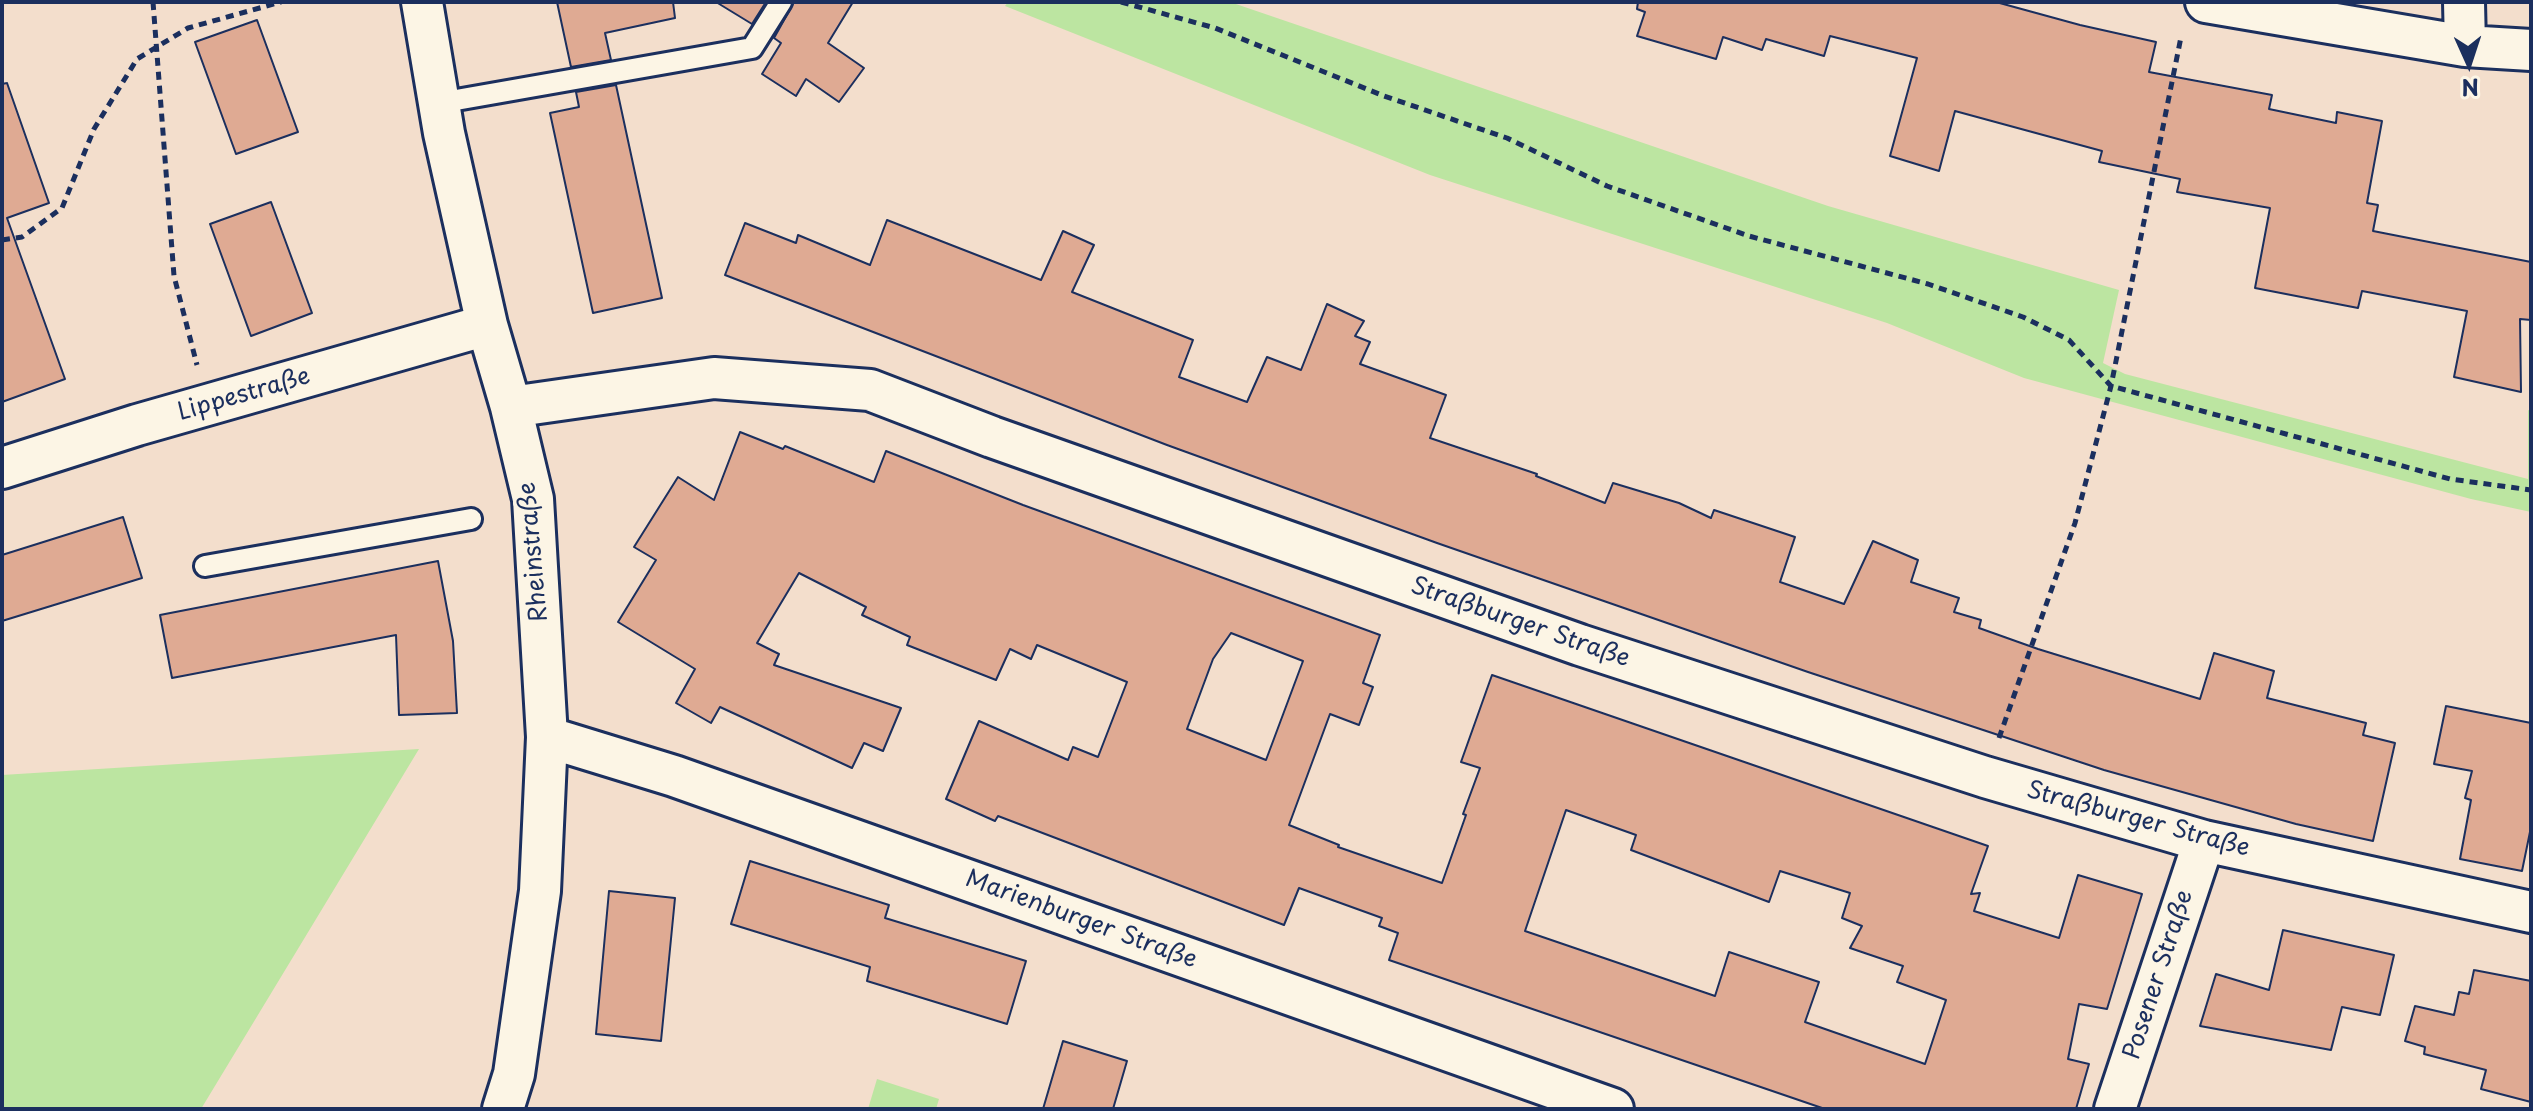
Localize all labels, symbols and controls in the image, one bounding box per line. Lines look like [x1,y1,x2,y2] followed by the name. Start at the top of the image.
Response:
[2429,24,2509,104] north arrow
[2461,72,2480,105] text: N
[174,362,314,428] street label: Lippestraße
[514,481,554,623] street label: Rheinstraße
[1407,572,1633,674] street label: Straßburger Straße
[2023,776,2253,864] street label: Straßburger Straße
[961,865,1201,975] street label: Marienburger Straße
[2118,887,2200,1063] street label: Posener Straße

